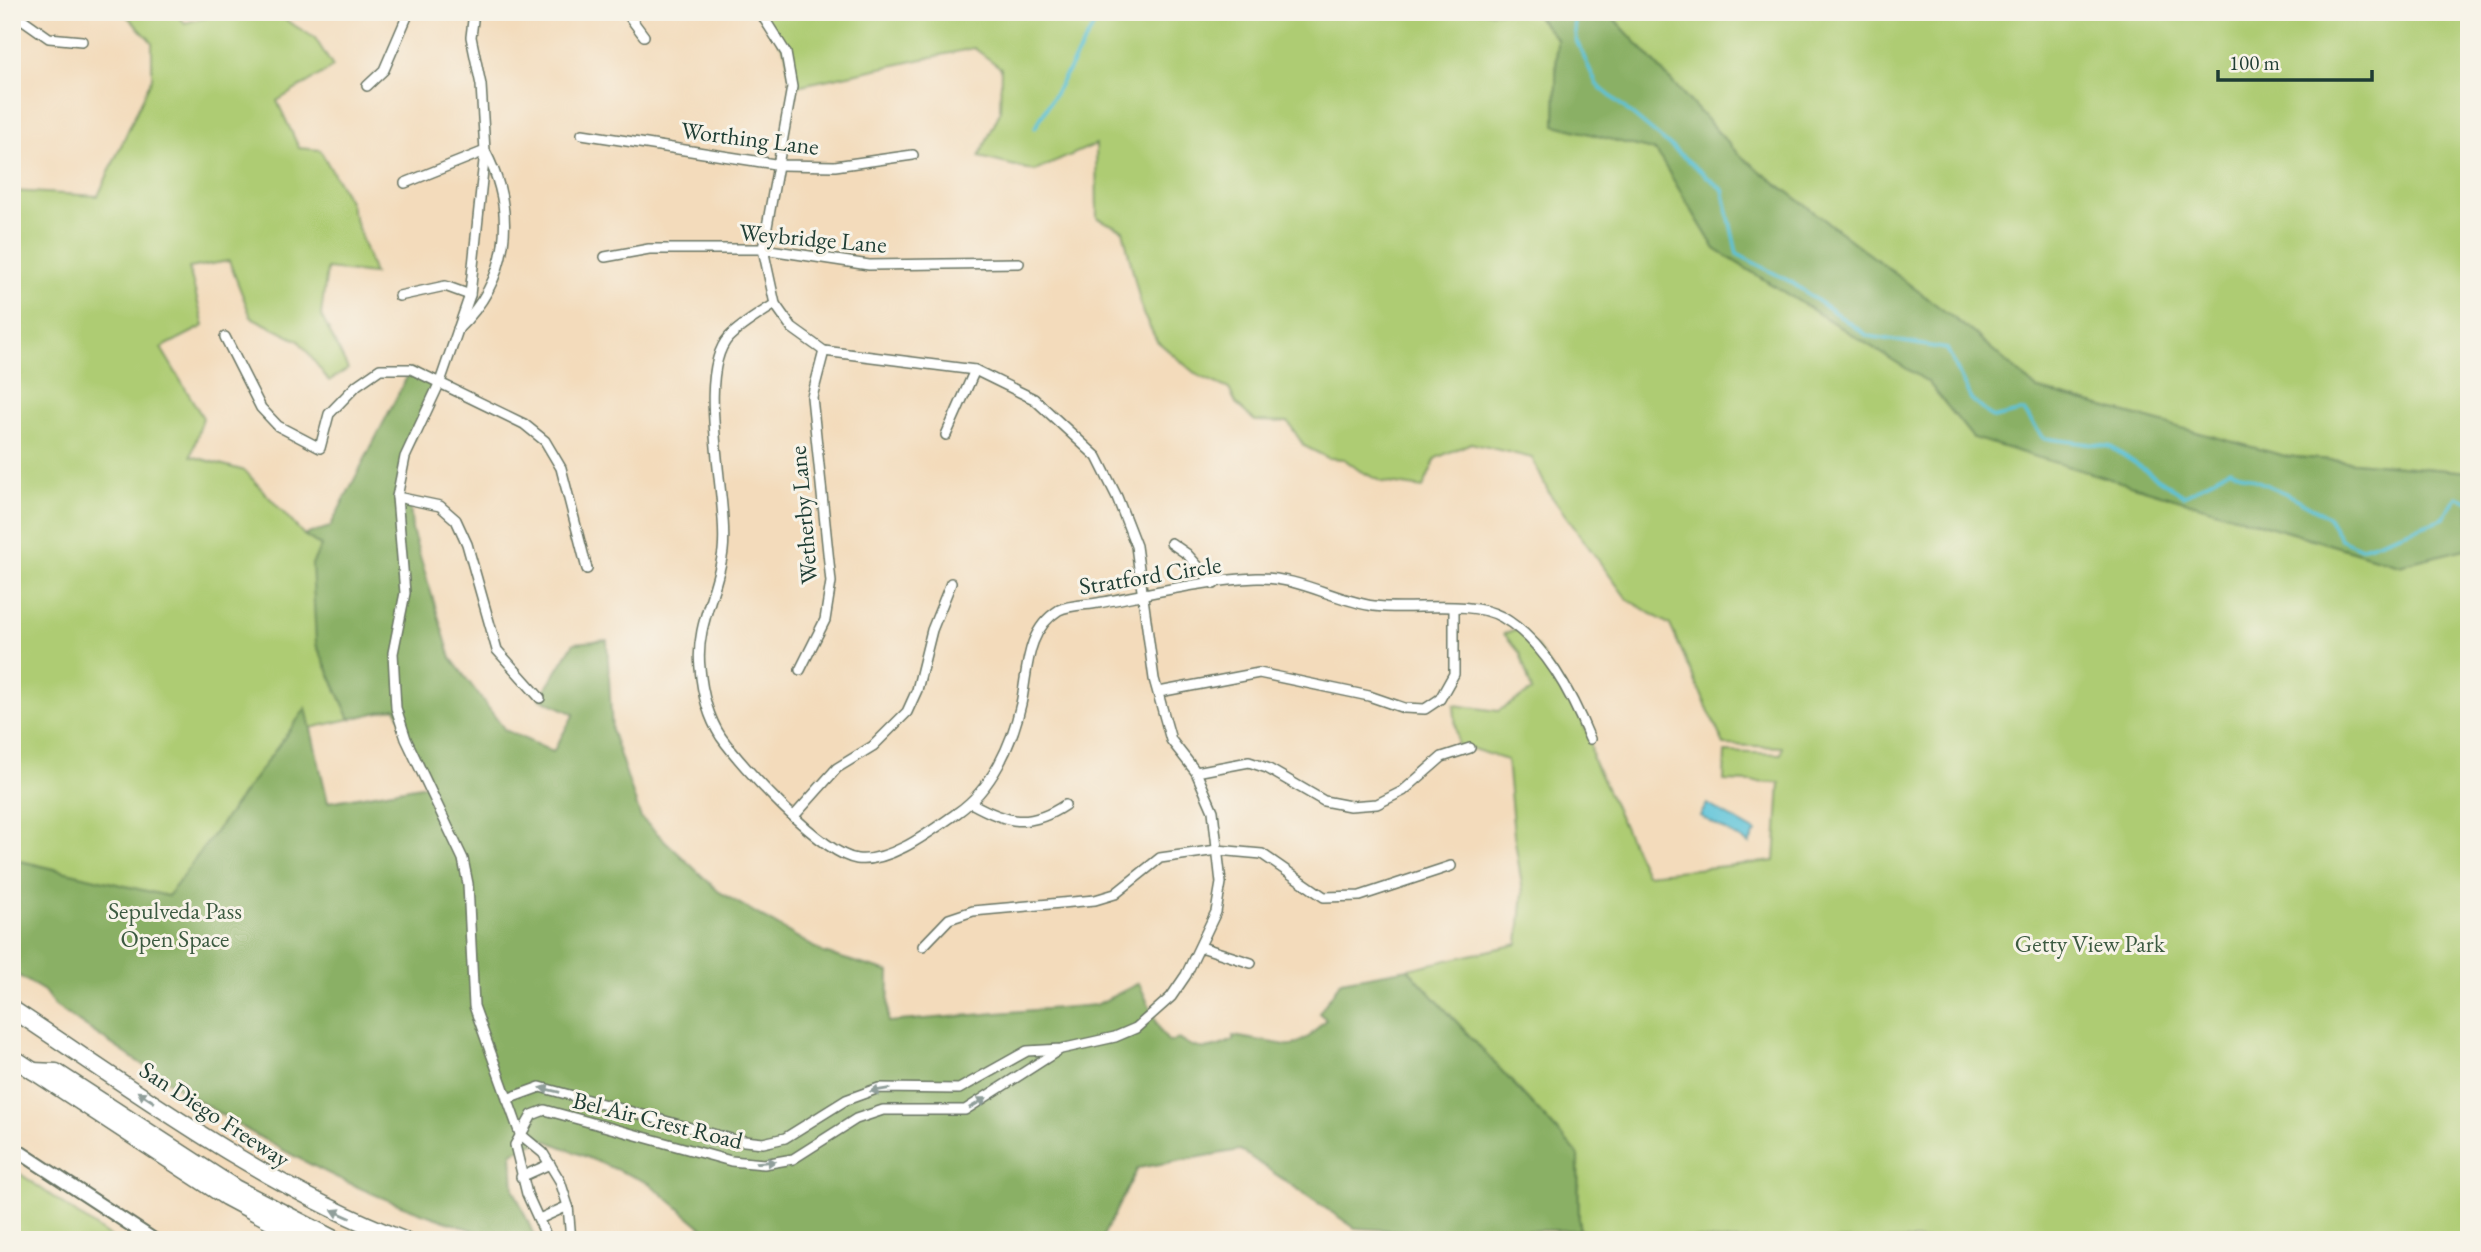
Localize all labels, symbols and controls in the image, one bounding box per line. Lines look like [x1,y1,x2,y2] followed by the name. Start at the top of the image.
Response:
[2218,38,2372,82] scale bar
[2229,49,2280,76] text: 100 m
[679,114,821,162] street label: Worthing Lane
[738,216,888,260] street label: Weybridge Lane
[782,444,824,586] street label: Wetherby Lane
[1077,548,1223,602] street label: Stratford Circle
[108,895,242,954] park label: Sepulveda Pass Open Space
[2015,928,2166,959] park label: Getty View Park
[134,1054,297,1174] street label: San Diego Freeway
[539,1084,561,1095] one-way arrow
[570,1084,747,1156] street label: Bel Air Crest Road
[869,1085,891,1096] one-way arrow
[136,1091,155,1104] one-way arrow
[968,1096,987,1109] one-way arrow
[755,1157,777,1168] one-way arrow
[330,1208,351,1219] one-way arrow

